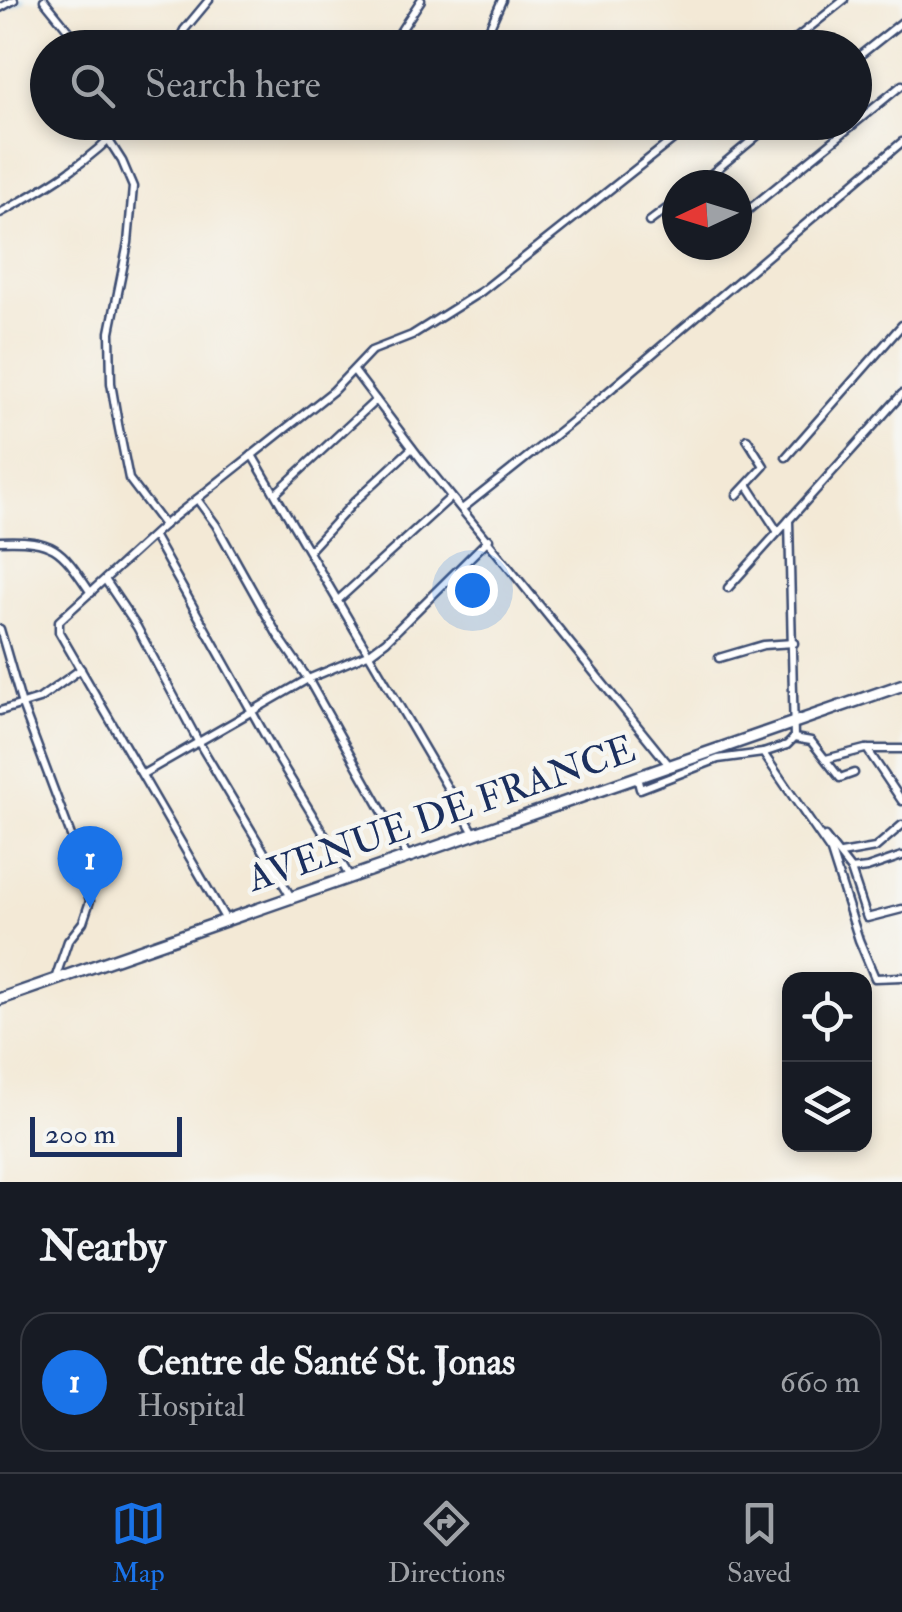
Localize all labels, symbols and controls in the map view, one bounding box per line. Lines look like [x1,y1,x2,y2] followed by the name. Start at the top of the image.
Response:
[30,30,872,140] search box
[65,58,120,113] icon: search
[145,61,321,109] text: Search here
[662,170,752,260] north arrow
[447,565,498,616] your location
[240,725,642,903] street label: AVENUE DE FRANCE
[58,826,122,908] pin: 1
[782,972,872,1152] map controls
[782,972,872,1062] button: locate
[782,1062,872,1152] button: layers
[30,1112,182,1156] scale bar
[45,1117,116,1152] text: 200 m
[40,1221,166,1273] text: Nearby
[137,1338,515,1386] text: Centre de Santé St. Jonas
[69,1362,80,1402] text: 1
[780,1362,860,1402] text: 660 m
[137,1386,245,1426] text: Hospital
[111,1496,166,1591] tab: Map
[388,1496,505,1591] tab: Directions
[727,1496,791,1591] tab: Saved

